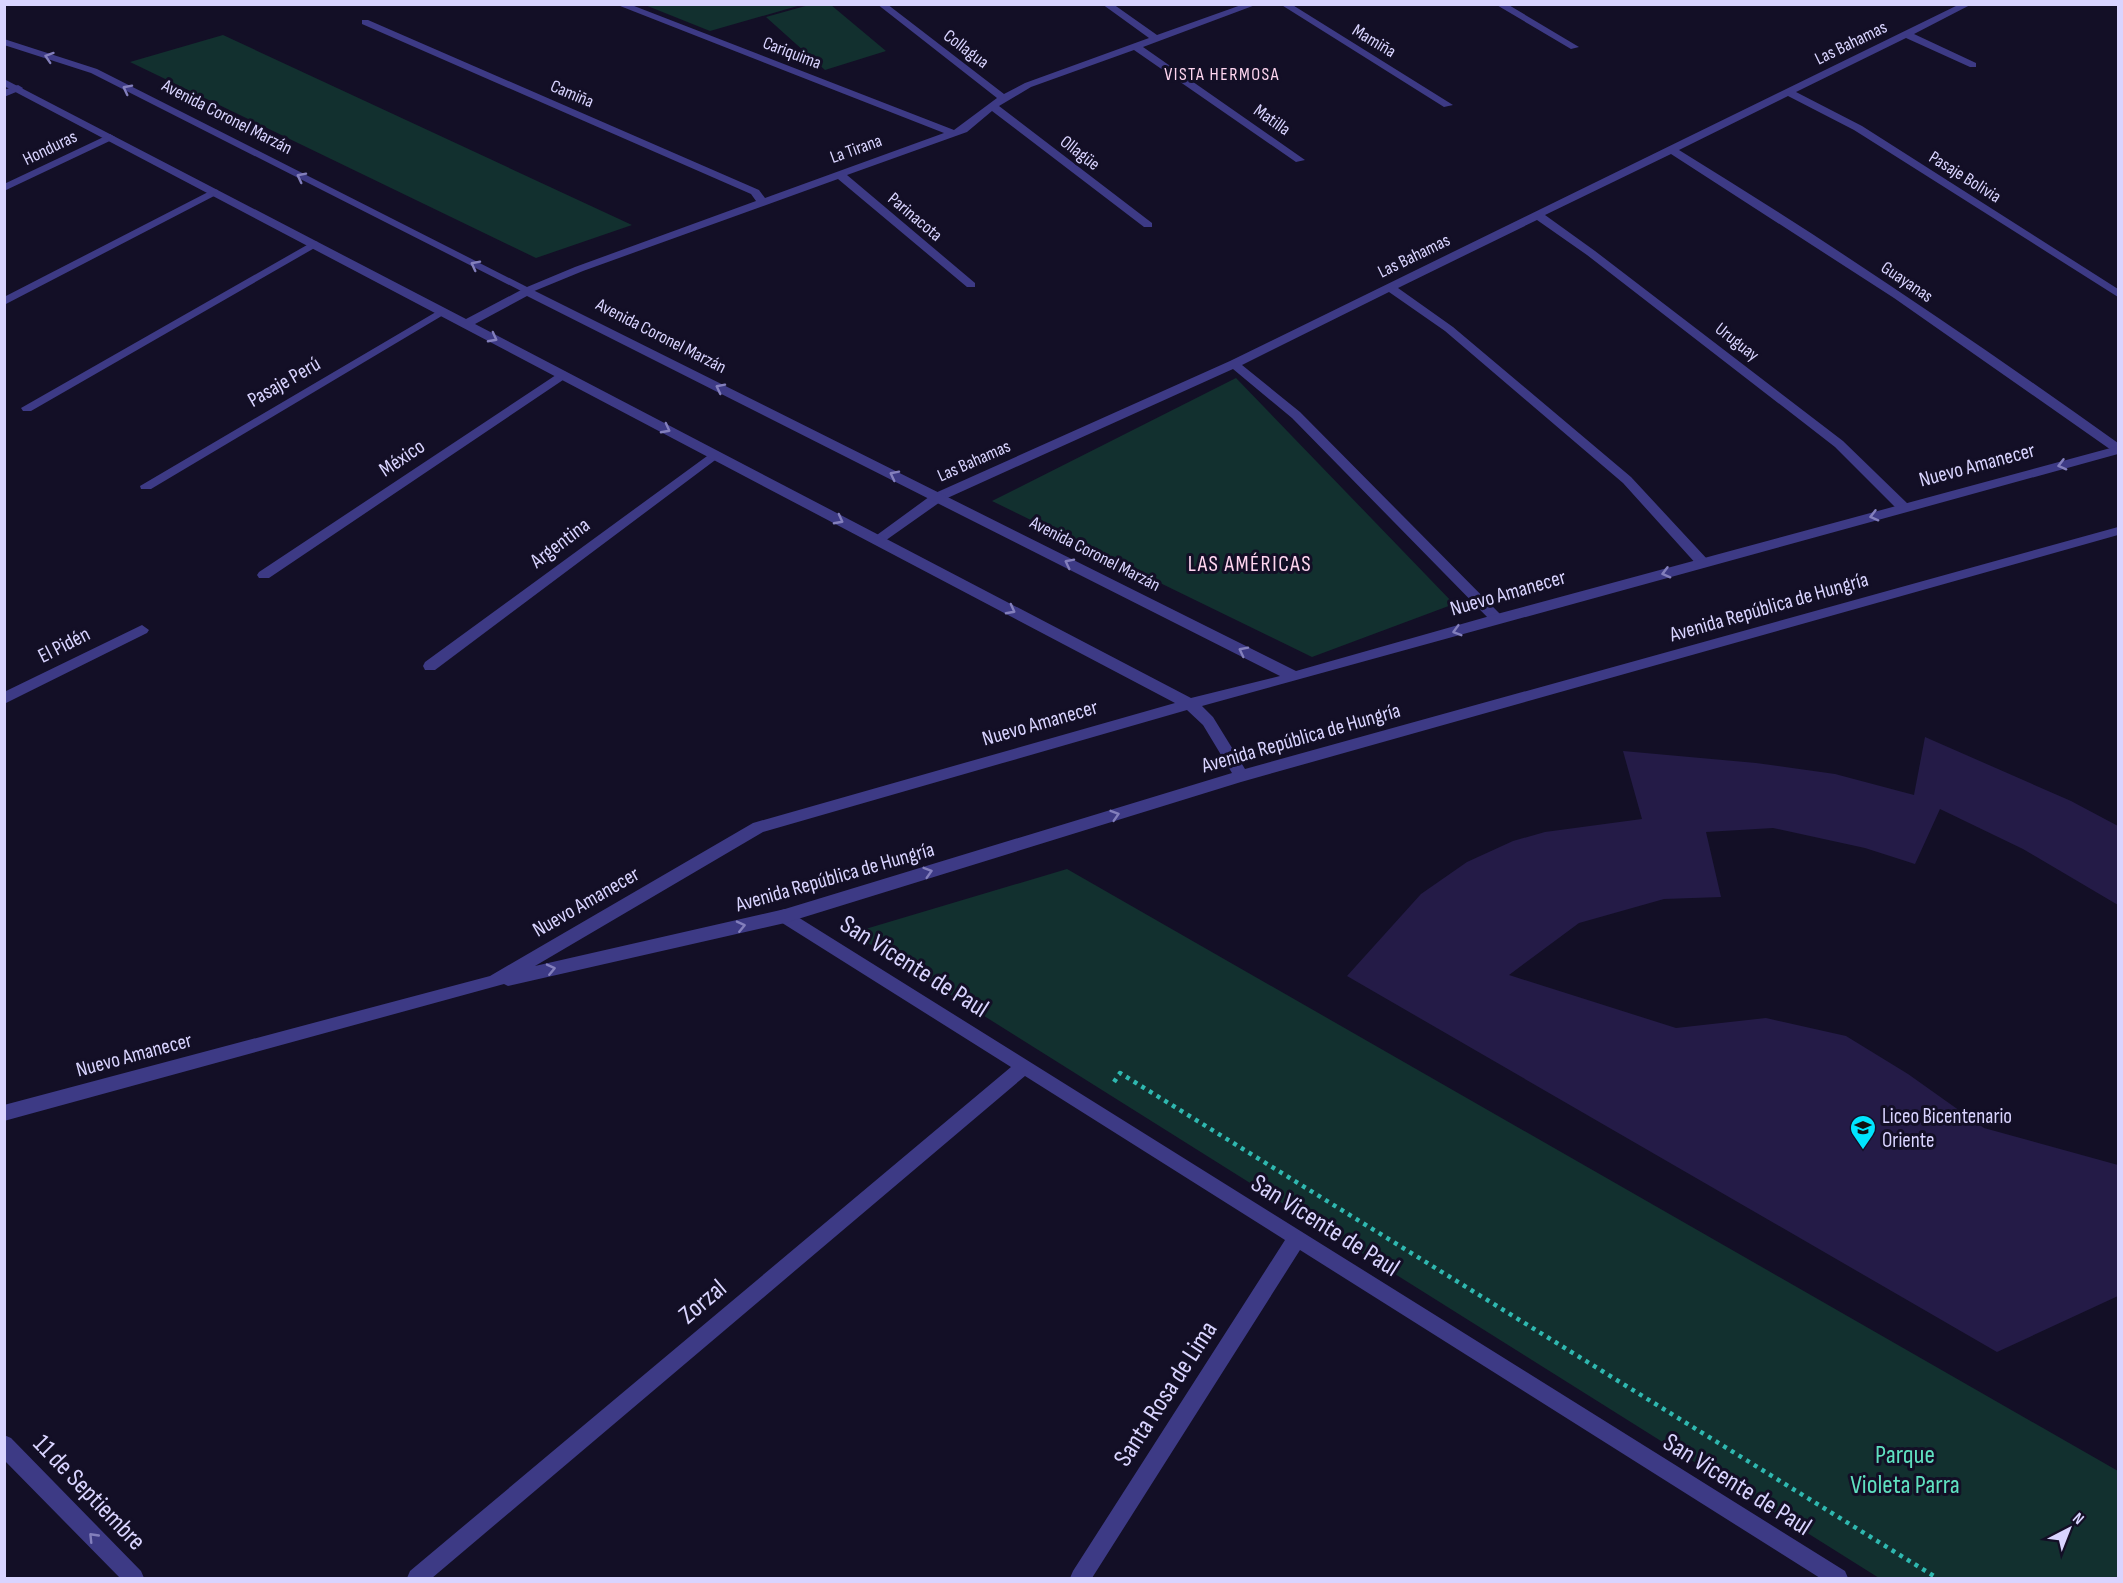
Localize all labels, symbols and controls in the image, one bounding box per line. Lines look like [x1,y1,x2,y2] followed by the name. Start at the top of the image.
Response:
[1812,17,1890,69] street label: Las Bahamas
[1348,20,1400,62] street label: Mamiña
[939,25,993,73] street label: Collagua
[760,32,824,74] street label: Cariquima
[44,51,55,64] one-way arrow
[1164,64,1280,85] district label: VISTA HERMOSA
[157,75,296,159] street label: Avenida Coronel Marzán
[547,76,597,112] street label: Camiña
[123,84,134,96] one-way arrow
[1250,100,1294,140] street label: Matilla
[20,126,80,170] street label: Honduras
[827,130,885,168] street label: La Tirana
[1056,131,1104,175] street label: Ollagüe
[1925,147,2005,207] street label: Pasaje Bolivia
[297,172,308,184] one-way arrow
[884,188,946,246] street label: Parinacota
[1375,230,1453,282] street label: Las Bahamas
[1877,257,1937,307] street label: Guayanas
[471,261,482,272] one-way arrow
[591,294,730,378] street label: Avenida Coronel Marzán
[1711,318,1763,366] street label: Uruguay
[487,331,498,343] one-way arrow
[243,351,325,413] street label: Pasaje Perú
[716,384,726,395] one-way arrow
[660,422,670,433] one-way arrow
[374,434,430,482] street label: México
[934,436,1014,486] street label: Las Bahamas
[1916,438,2038,492] street label: Nuevo Amanecer
[2057,458,2068,470] one-way arrow
[890,471,901,483] one-way arrow
[1869,509,1880,521] one-way arrow
[1025,512,1164,596] street label: Avenida Coronel Marzán
[524,513,595,574] street label: Argentina
[832,513,843,524] one-way arrow
[1188,551,1312,578] district label: LAS AMÉRICAS
[1064,559,1075,570] one-way arrow
[1447,565,1569,621] street label: Nuevo Amanecer
[1661,566,1671,579] one-way arrow
[1666,567,1871,648] street label: Avenida República de Hungría
[1005,603,1016,615] one-way arrow
[34,621,94,669] street label: El Pidén
[1452,624,1463,636] one-way arrow
[1238,646,1249,658] one-way arrow
[979,695,1101,751] street label: Nuevo Amanecer
[1198,698,1403,779] street label: Avenida República de Hungría
[1109,810,1120,822] one-way arrow
[732,837,937,918] street label: Avenida República de Hungría
[528,861,644,943] street label: Nuevo Amanecer
[922,867,933,879] one-way arrow
[834,909,994,1025] street label: San Vicente de Paul
[736,920,746,933] one-way arrow
[546,964,556,977] one-way arrow
[73,1028,195,1082] street label: Nuevo Amanecer
[1882,1104,2012,1153] place label: Liceo Bicentenario Oriente
[1848,1113,1878,1151] school or university icon: Liceo Bicentenario Oriente
[1245,1168,1405,1284] street label: San Vicente de Paul
[673,1273,733,1331] street label: Zorzal
[1108,1316,1224,1472] street label: Santa Rosa de Lima
[1657,1427,1817,1543] street label: San Vicente de Paul
[26,1429,152,1557] street label: 11 de Septiembre
[1850,1440,1960,1501] park label: Parque Violeta Parra
[2039,1499,2099,1559] north arrow
[2069,1509,2088,1529] text: N
[90,1533,101,1544] one-way arrow

